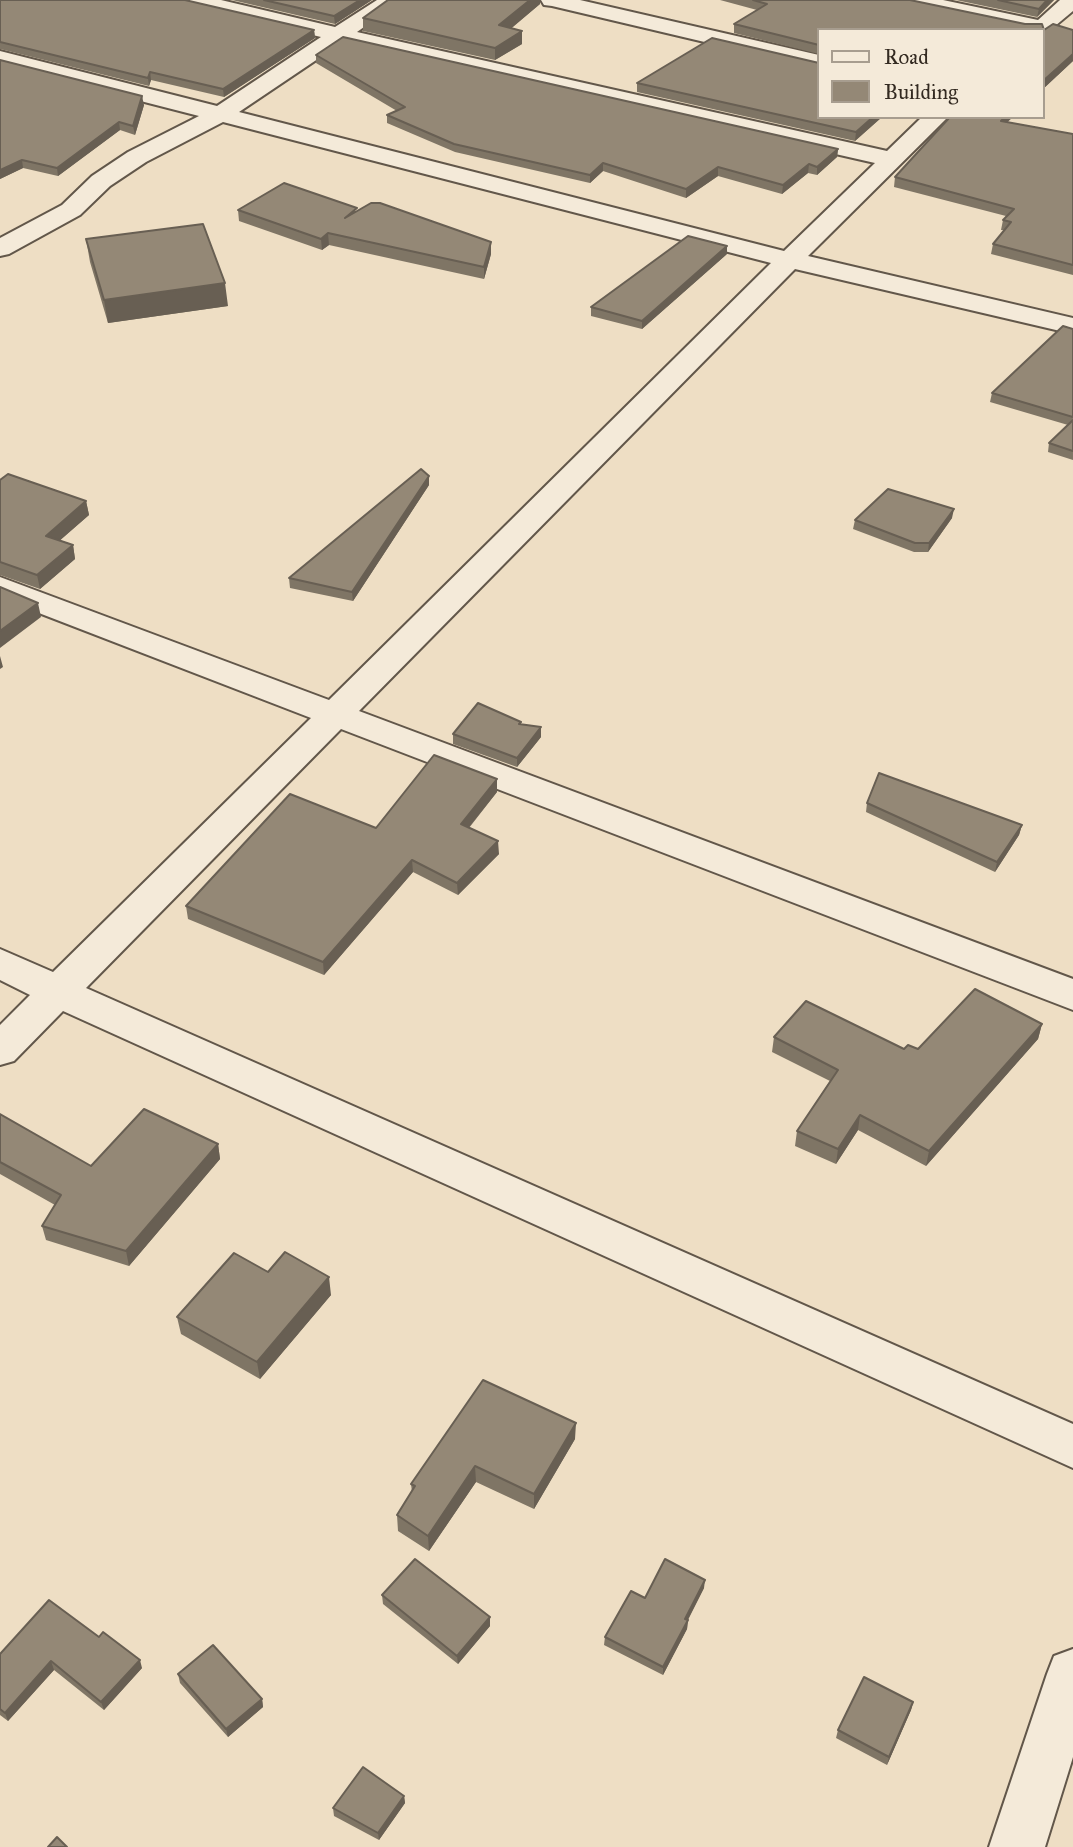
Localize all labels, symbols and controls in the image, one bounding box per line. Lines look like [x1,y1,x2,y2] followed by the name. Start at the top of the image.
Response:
[818,28,1045,119] legend
[884,44,929,70] text: Road
[884,79,958,105] text: Building

